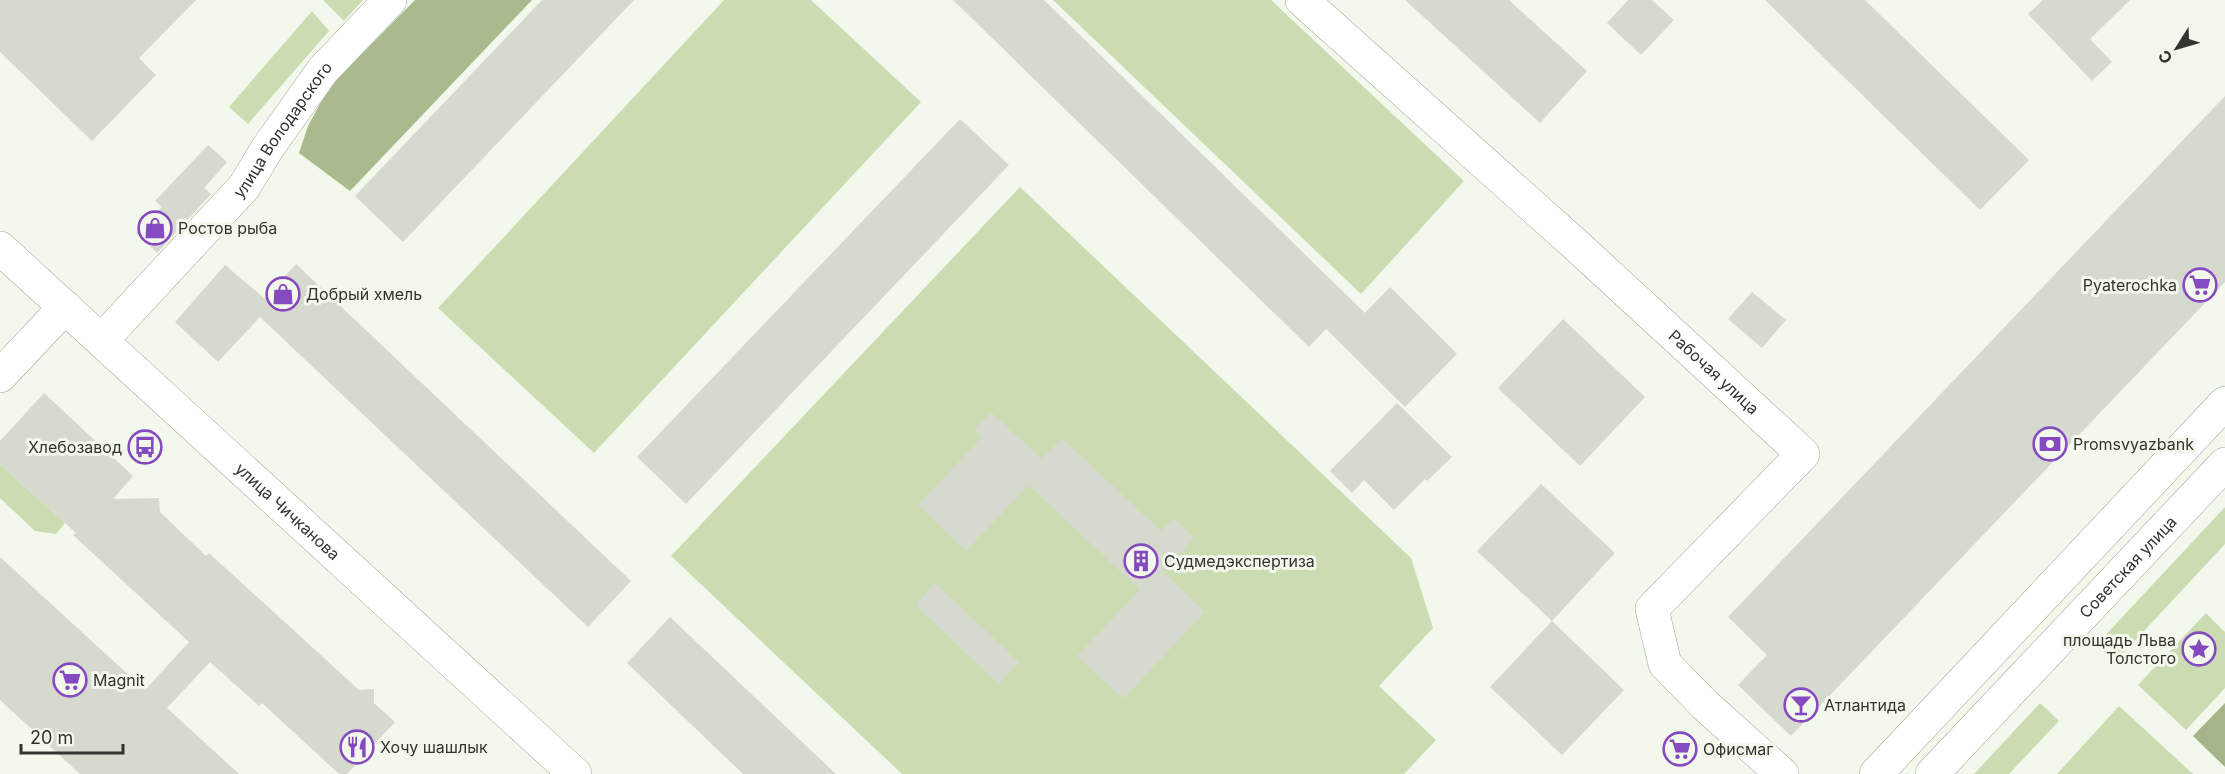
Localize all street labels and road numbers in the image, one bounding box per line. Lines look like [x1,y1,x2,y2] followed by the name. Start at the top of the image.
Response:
[229,57,336,202] street label: улица Володарского
[1665,325,1763,418] street label: Рабочая улица
[231,458,344,564] street label: улица Чичканова
[2075,512,2181,622] street label: Советская улица

